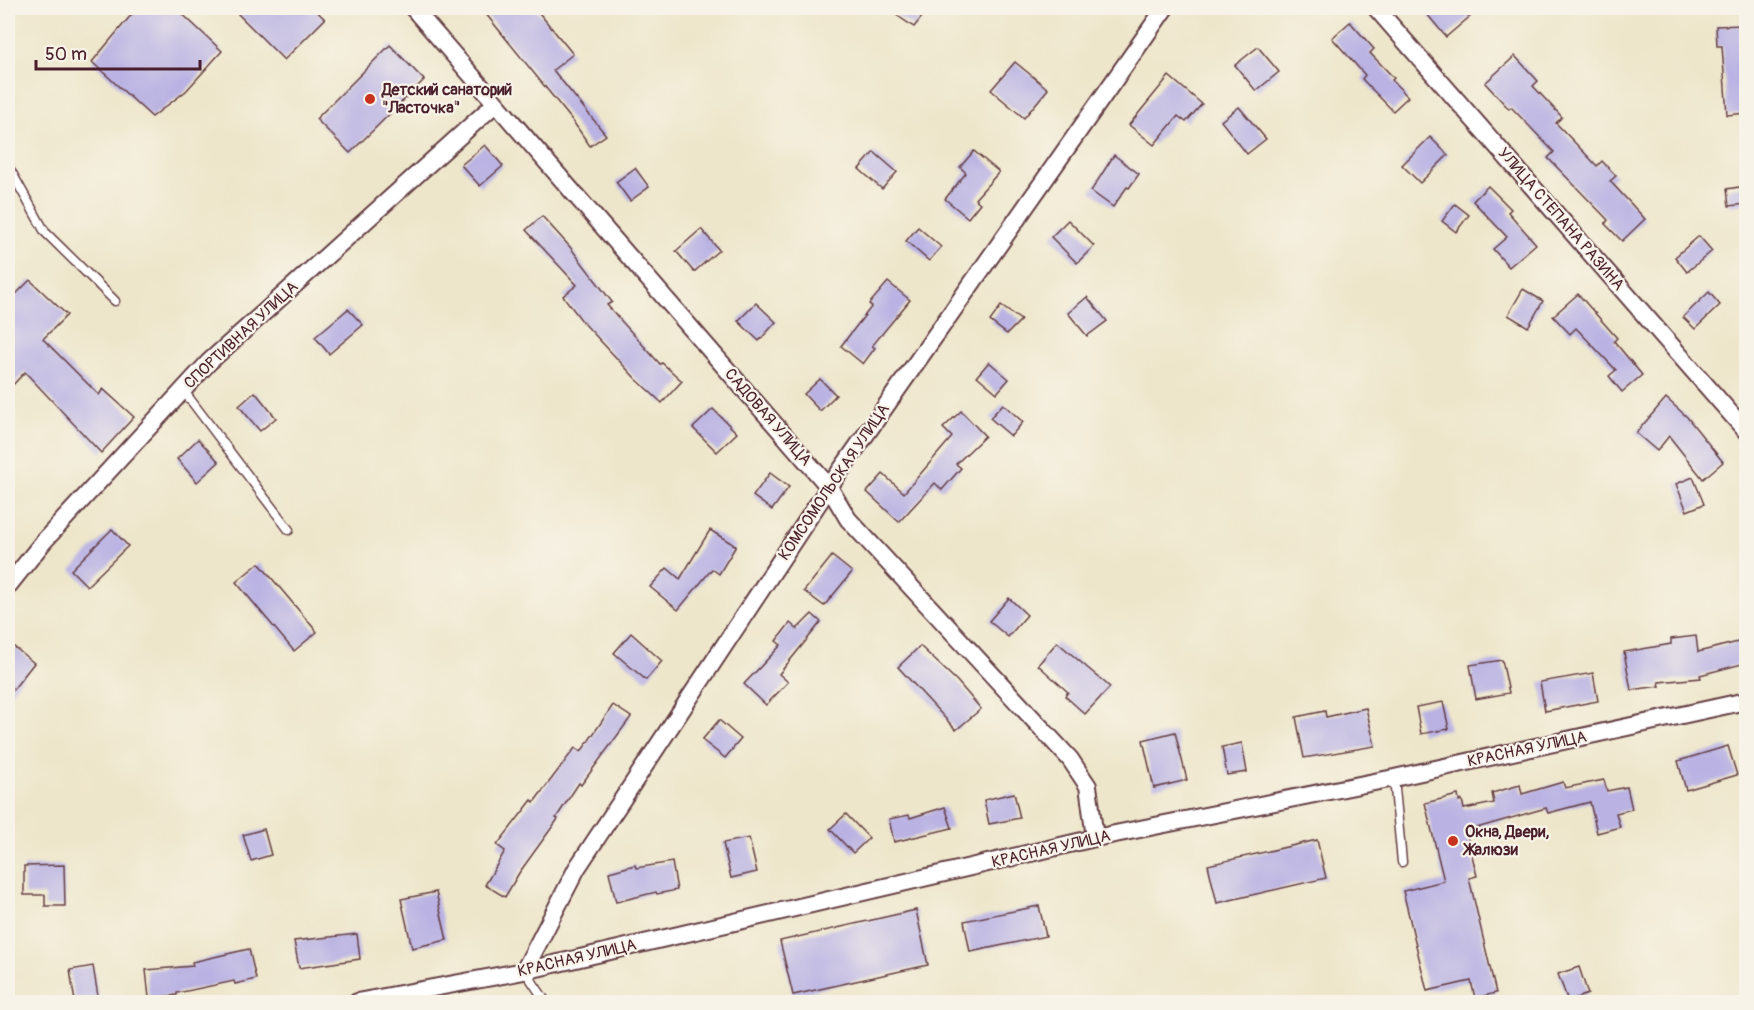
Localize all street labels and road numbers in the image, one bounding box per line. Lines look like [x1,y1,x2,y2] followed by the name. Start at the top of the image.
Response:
[1493,143,1629,295] street label: УЛИЦА СТЕПАНА РАЗИНА
[180,277,302,393] street label: СПОРТИВНАЯ УЛИЦА
[720,364,816,470] street label: САДОВАЯ УЛИЦА
[774,400,894,564] street label: КОМСОМОЛЬСКАЯ УЛИЦА
[1466,727,1588,771] street label: КРАСНАЯ УЛИЦА
[990,826,1112,872] street label: КРАСНАЯ УЛИЦА
[516,935,638,981] street label: КРАСНАЯ УЛИЦА

